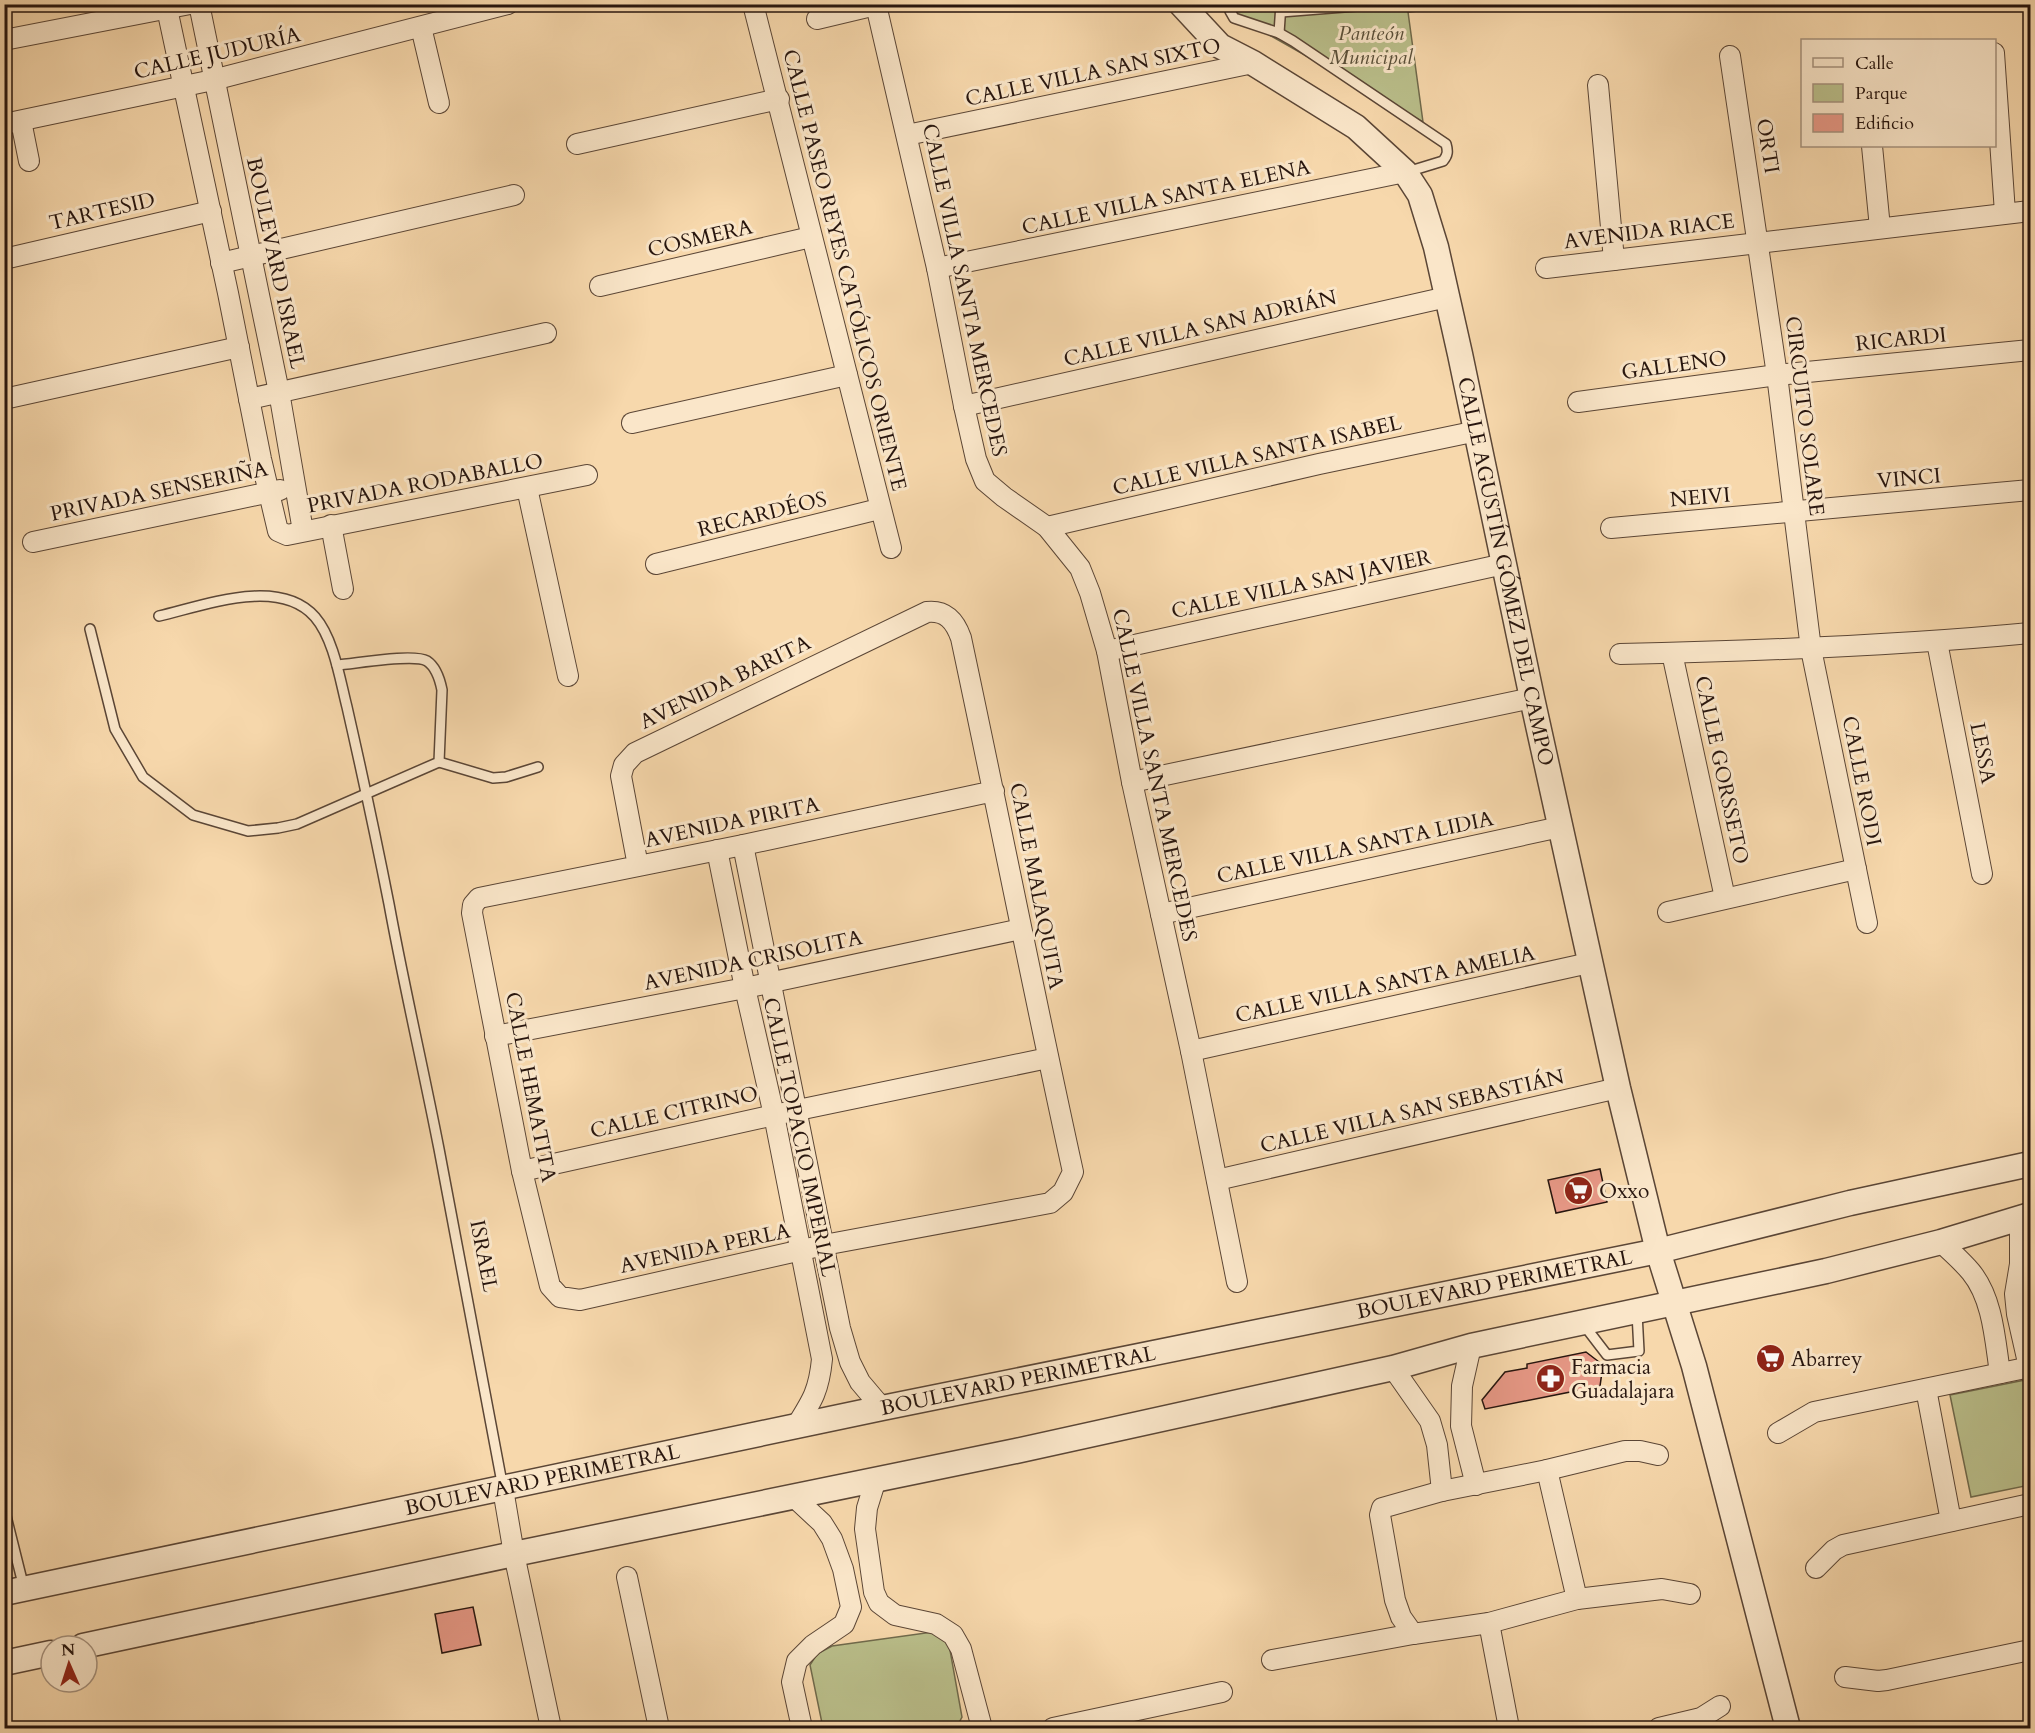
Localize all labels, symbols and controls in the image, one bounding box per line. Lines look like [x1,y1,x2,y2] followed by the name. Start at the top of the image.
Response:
[1329,19,1414,72] park label: Panteón Municipal
[131,20,303,87] street label: CALLE JUDURÍA
[963,31,1223,114] street label: CALLE VILLA SAN SIXTO
[1801,39,1996,147] legend
[776,46,914,494] street label: CALLE PASEO REYES CATÓLICOS ORIENTE
[1855,51,1894,76] text: Calle
[1855,81,1908,106] text: Parque
[1855,111,1914,136] text: Edificio
[1749,117,1786,176] street label: ORTI
[915,121,1014,459] street label: CALLE VILLA SANTA MERCEDES
[1019,153,1313,242] street label: CALLE VILLA SANTA ELENA
[239,155,312,372] street label: BOULEVARD ISRAEL
[46,185,158,238] street label: TARTESID
[1562,207,1736,256] street label: AVENIDA RIACE
[645,212,756,265] street label: COSMERA
[1061,283,1339,374] street label: CALLE VILLA SAN ADRIÁN
[1778,314,1831,518] street label: CIRCUITO SOLARE
[1854,320,1948,359] street label: RICARDI
[1620,344,1729,387] street label: GALLENO
[1450,375,1561,769] street label: CALLE AGUSTÍN GÓMEZ DEL CAMPO
[1110,408,1405,503] street label: CALLE VILLA SANTA ISABEL
[305,446,545,521] street label: PRIVADA RODABALLO
[47,453,271,529] street label: PRIVADA SENSERIÑA
[1876,461,1942,496] street label: VINCI
[1669,480,1732,515] street label: NEIVI
[695,484,830,544] street label: RECARDÉOS
[1169,543,1434,626] street label: CALLE VILLA SAN JAVIER
[1105,606,1204,944] street label: CALLE VILLA SANTA MERCEDES
[635,628,816,737] street label: AVENIDA BARITA
[1687,673,1756,867] street label: CALLE GORSSETO
[1835,714,1888,849] street label: CALLE RODI
[1962,720,2003,786] street label: LESSA
[1002,780,1071,992] street label: CALLE MALAQUITA
[642,790,822,855] street label: AVENIDA PIRITA
[1214,804,1496,891] street label: CALLE VILLA SANTA LIDIA
[641,923,865,998] street label: AVENIDA CRISOLITA
[1233,939,1538,1030] street label: CALLE VILLA SANTA AMELIA
[498,990,563,1185] street label: CALLE HEMATITA
[756,995,843,1280] street label: CALLE TOPACIO IMPERIAL
[1257,1062,1567,1161] street label: CALLE VILLA SAN SEBASTIÁN
[587,1079,761,1146] street label: CALLE CITRINO
[1562,1175,1594,1207] supermarket icon: Oxxo
[1599,1177,1649,1206] place label: Oxxo
[617,1216,793,1281] street label: AVENIDA PERLA
[462,1218,505,1295] street label: ISRAEL
[1354,1243,1635,1327] street label: BOULEVARD PERIMETRAL
[878,1339,1159,1423] street label: BOULEVARD PERIMETRAL
[1754,1343,1786,1375] supermarket icon: Abarrey
[1791,1345,1862,1374] place label: Abarrey
[1571,1353,1675,1406] place label: Farmacia Guadalajara
[1534,1363,1566,1395] pharmacy icon: Farmacia Guadalajara
[402,1437,683,1523] street label: BOULEVARD PERIMETRAL
[39,1634,99,1694] north arrow
[61,1639,76,1661] text: N

